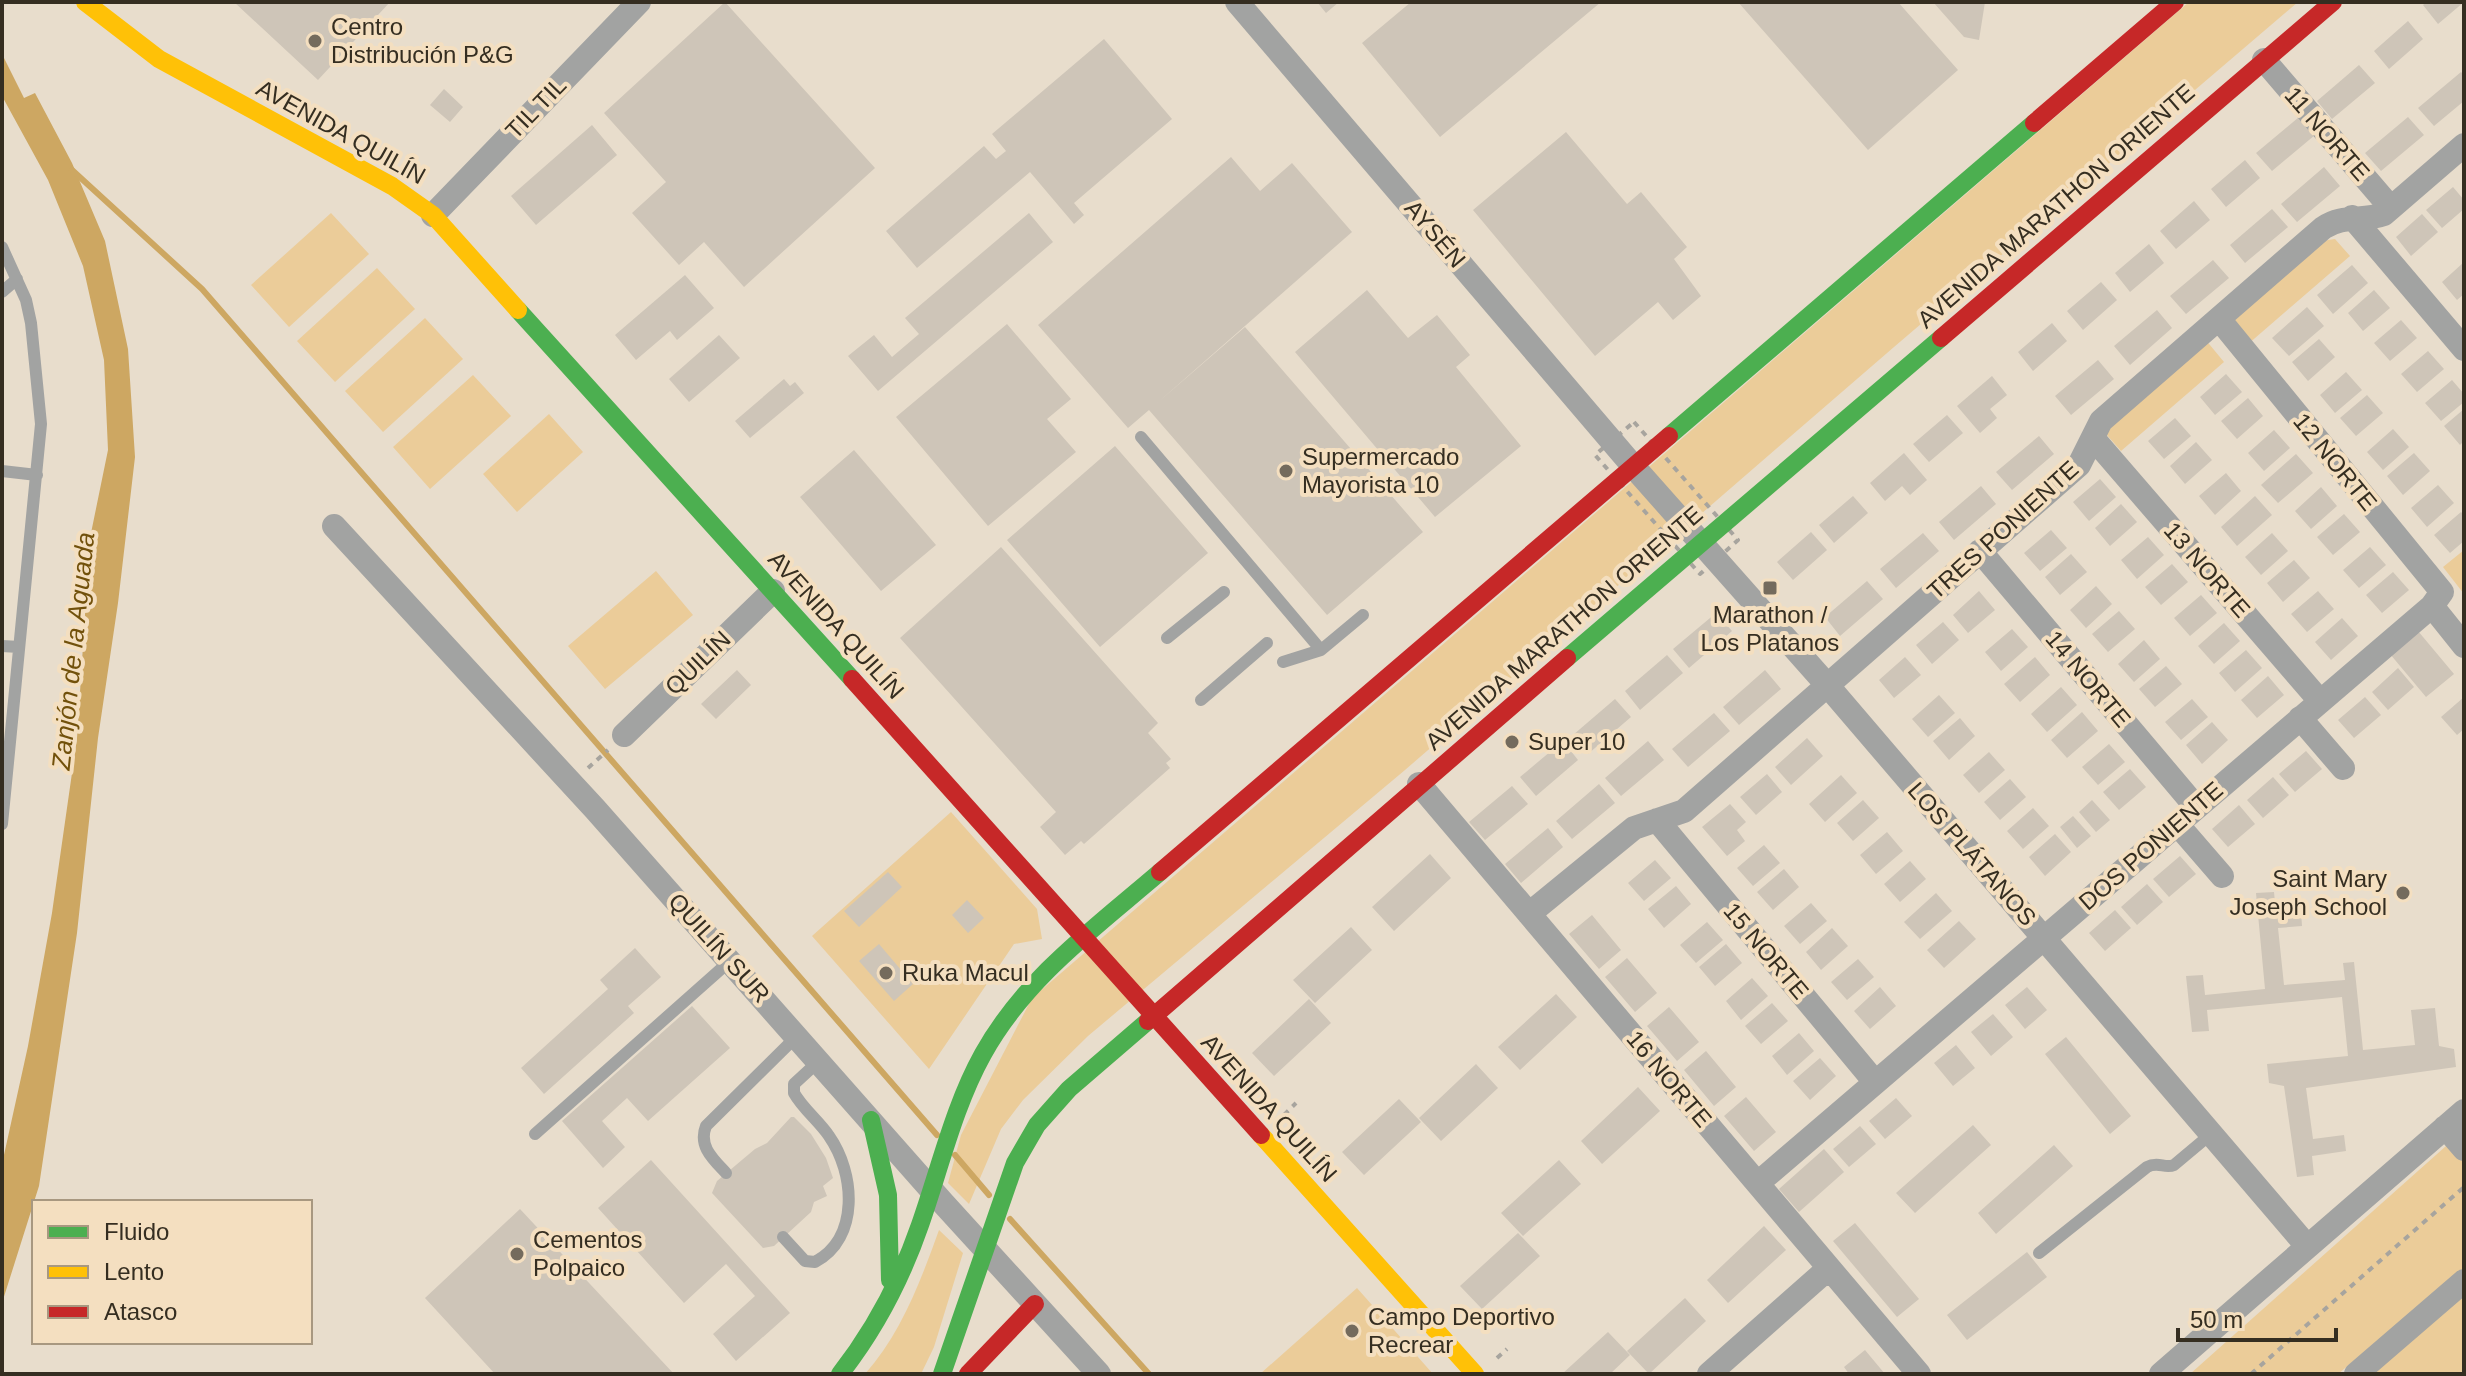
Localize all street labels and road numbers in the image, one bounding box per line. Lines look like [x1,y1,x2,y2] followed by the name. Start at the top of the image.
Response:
[500,71,571,144] street label: TIL TIL
[252,74,430,189] street label: AVENIDA QUILÍN
[1912,78,2200,333] street label: AVENIDA MARATHON ORIENTE
[2279,81,2375,186] street label: 11 NORTE
[1399,195,1471,273] street label: AYSÉN
[2288,408,2383,516] street label: 12 NORTE
[1922,455,2084,604] street label: TRES PONIENTE
[1420,500,1708,755] street label: AVENIDA MARATHON ORIENTE
[2159,517,2256,623] street label: 13 NORTE
[763,545,910,704] street label: AVENIDA QUILÍN
[659,625,736,700] street label: QUILÍN
[2040,625,2136,732] street label: 14 NORTE
[2073,776,2228,915] street label: DOS PONIENTE
[1903,777,2042,931] street label: LOS PLÁTANOS
[663,888,775,1008] street label: QUILÍN SUR
[1718,897,1814,1004] street label: 15 NORTE
[1621,1025,1717,1132] street label: 16 NORTE
[1196,1028,1343,1187] street label: AVENIDA QUILÍN

